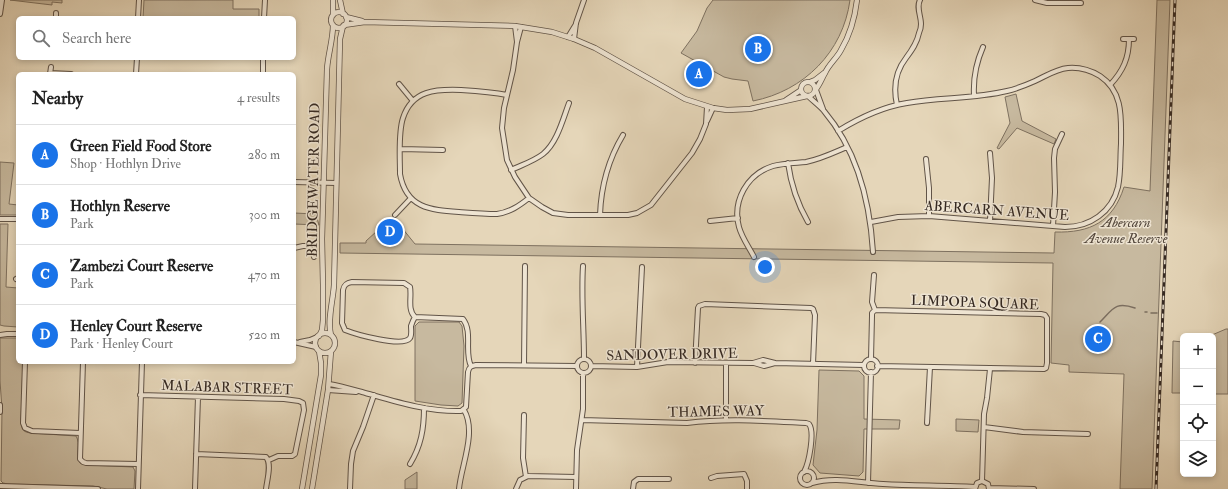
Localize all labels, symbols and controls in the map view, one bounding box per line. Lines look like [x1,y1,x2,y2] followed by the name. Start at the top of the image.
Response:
[16,16,296,60] search box
[30,27,52,49] icon: search
[62,29,131,48] text: Search here
[745,34,771,64] pin: B
[686,59,712,89] pin: A
[32,88,83,109] text: Nearby
[237,90,280,106] text: 4 results
[304,103,323,257] street label: BRIDGEWATER ROAD
[70,137,212,156] text: Green Field Food Store
[41,147,49,163] text: A
[248,147,280,163] text: 280 m
[70,156,181,172] text: Shop · Hothlyn Drive
[70,197,170,216] text: Hothlyn Reserve
[923,197,1070,224] street label: ABERCARN AVENUE
[41,207,49,223] text: B
[249,207,280,223] text: 300 m
[1083,214,1168,247] park label: Abercarn Avenue Reserve
[70,216,94,232] text: Park
[377,217,403,247] pin: D
[70,257,213,276] text: Zambezi Court Reserve
[755,257,775,277] your location
[40,267,50,283] text: C
[248,267,280,283] text: 470 m
[70,276,94,292] text: Park
[911,292,1039,313] street label: LIMPOPA SQUARE
[70,317,202,336] text: Henley Court Reserve
[1085,324,1111,354] pin: C
[40,327,50,343] text: D
[248,327,280,343] text: 520 m
[1180,333,1216,477] map controls
[1180,333,1216,369] button: +
[70,336,173,352] text: Park · Henley Court
[606,345,738,364] street label: SANDOVER DRIVE
[1180,369,1216,405] button: −
[161,377,294,398] street label: MALABAR STREET
[668,402,765,421] street label: THAMES WAY
[1180,405,1216,441] button: locate
[1180,441,1216,477] button: layers

